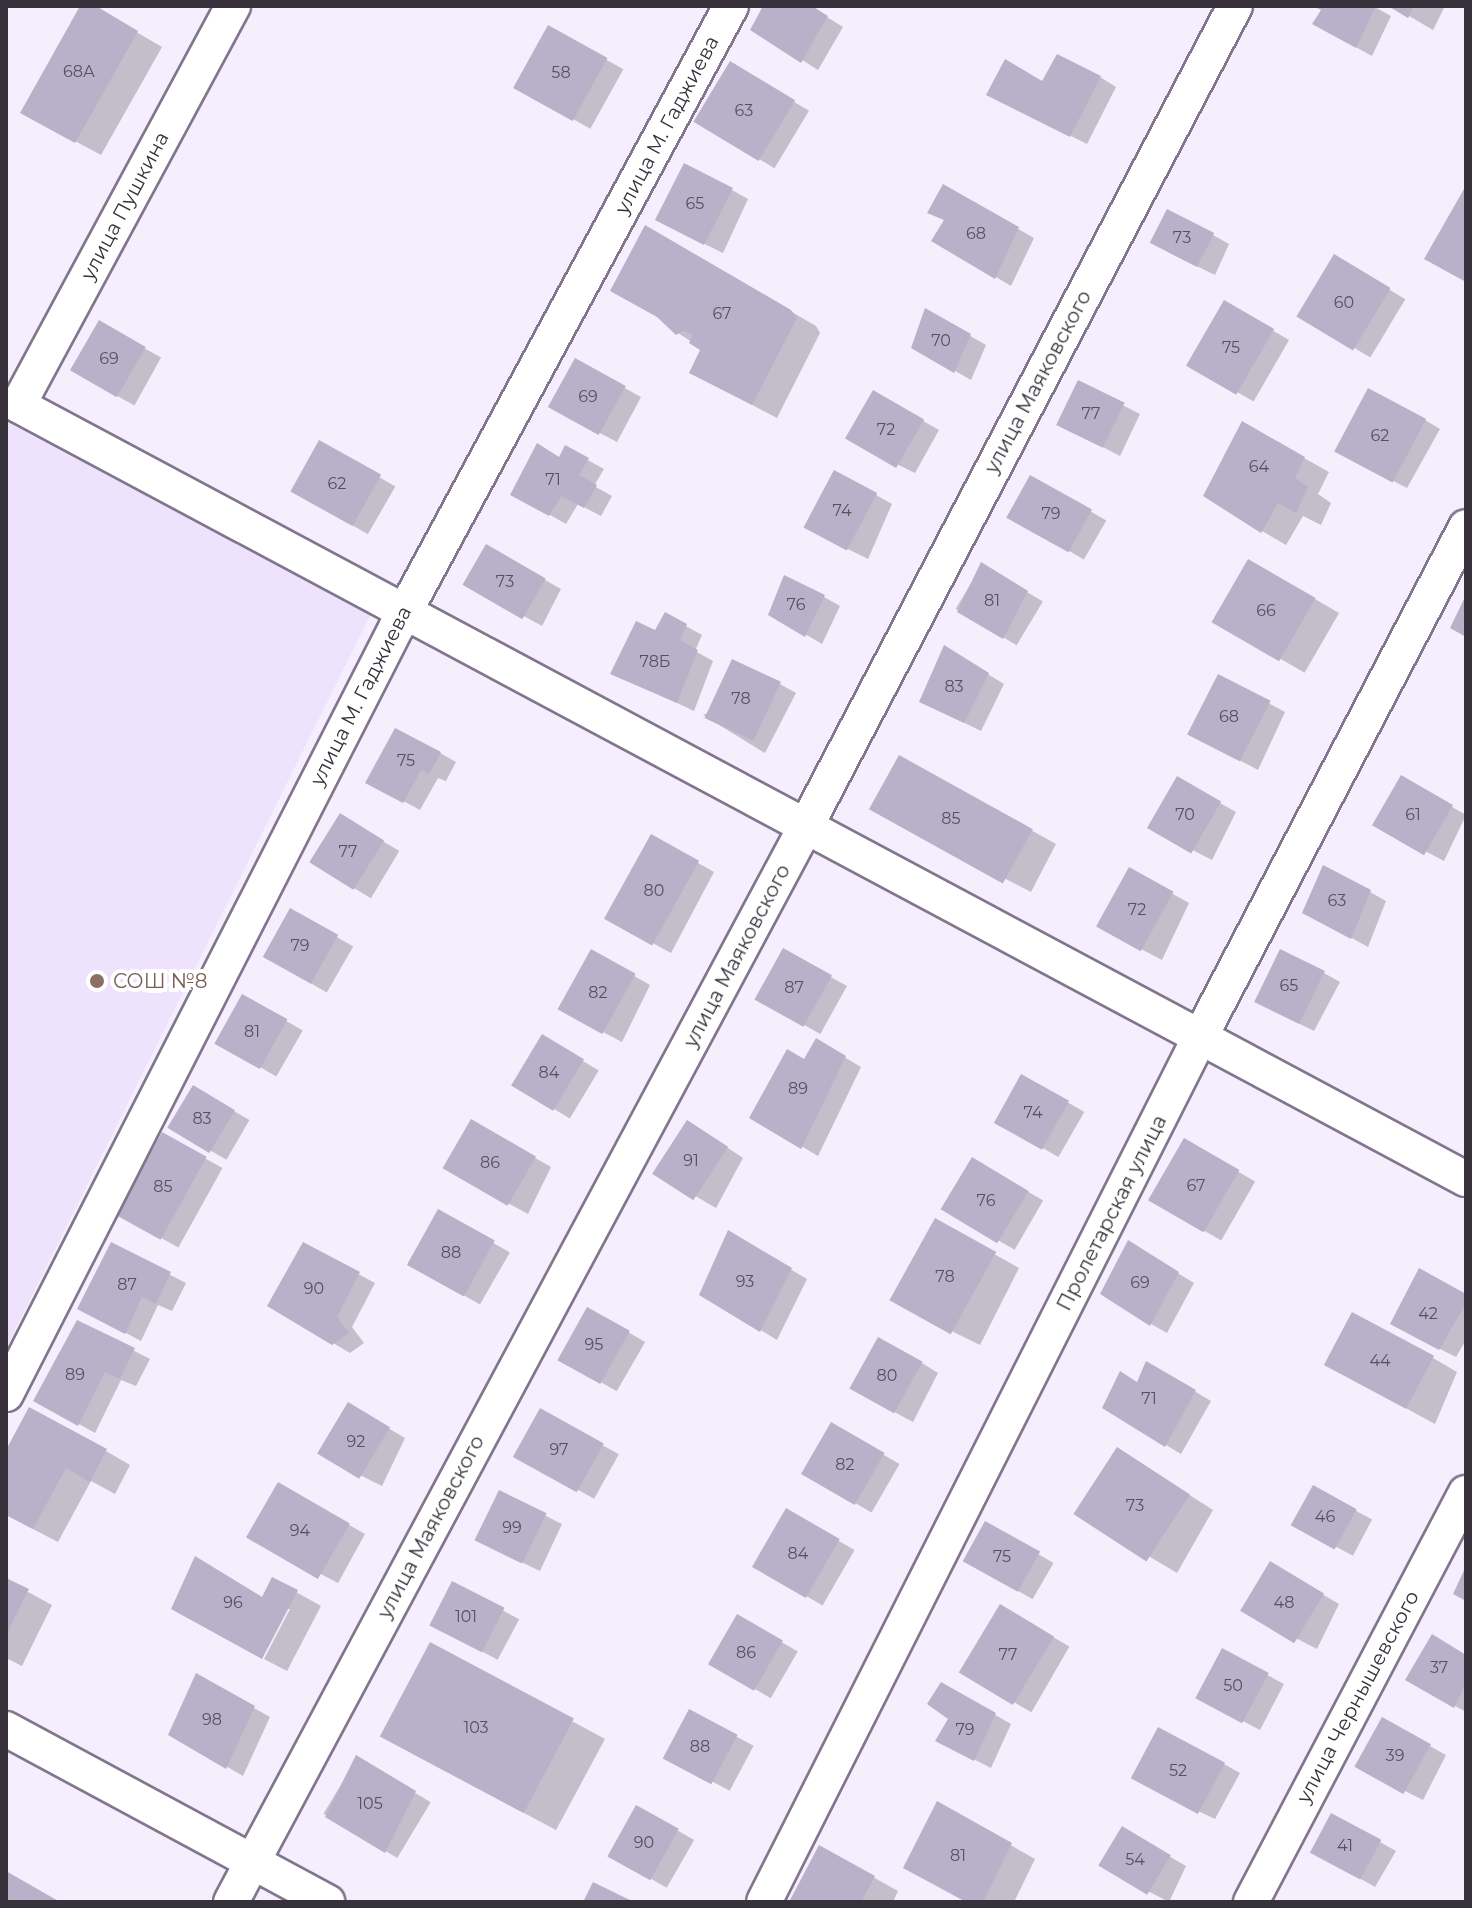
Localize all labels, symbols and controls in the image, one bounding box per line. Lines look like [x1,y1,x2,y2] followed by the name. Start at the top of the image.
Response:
[610,32,724,218] street label: улица М. Гаджиева
[63,62,95,82] house number: 68А
[551,63,571,83] house number: 58
[735,101,753,121] house number: 63
[76,128,174,284] street label: улица Пушкина
[686,194,704,214] house number: 65
[966,224,986,244] house number: 68
[1173,228,1191,248] house number: 73
[980,286,1096,478] street label: улица Маяковского
[1334,293,1354,313] house number: 60
[712,304,732,324] house number: 67
[931,331,951,351] house number: 70
[1222,338,1240,358] house number: 75
[99,349,119,369] house number: 69
[578,387,598,407] house number: 69
[1082,404,1100,424] house number: 77
[877,420,895,440] house number: 72
[1371,426,1389,446] house number: 62
[1249,457,1269,477] house number: 64
[545,470,561,490] house number: 71
[328,474,346,494] house number: 62
[833,501,851,521] house number: 74
[1041,504,1061,524] house number: 79
[496,572,514,592] house number: 73
[984,591,1000,611] house number: 81
[787,595,805,615] house number: 76
[1256,601,1276,621] house number: 66
[305,602,417,790] street label: улица М. Гаджиева
[640,652,670,672] house number: 78Б
[944,677,964,697] house number: 83
[731,689,751,709] house number: 78
[1219,707,1239,727] house number: 68
[397,751,415,771] house number: 75
[1175,805,1195,825] house number: 70
[1405,805,1421,825] house number: 61
[941,809,961,829] house number: 85
[339,842,357,862] house number: 77
[679,860,795,1052] street label: улица Маяковского
[644,881,664,901] house number: 80
[1328,891,1346,911] house number: 63
[1128,900,1146,920] house number: 72
[290,936,310,956] house number: 79
[113,969,208,993] place label: СОШ №8
[88,972,106,990] marker: СОШ №8
[1280,976,1298,996] house number: 65
[784,978,804,998] house number: 87
[588,983,608,1003] house number: 82
[244,1022,260,1042] house number: 81
[539,1063,559,1083] house number: 84
[788,1079,808,1099] house number: 89
[1024,1103,1042,1123] house number: 74
[192,1109,212,1129] house number: 83
[1052,1111,1172,1315] street label: Пролетарская улица
[683,1151,699,1171] house number: 91
[480,1153,500,1173] house number: 86
[1186,1176,1206,1196] house number: 67
[153,1177,173,1197] house number: 85
[977,1191,995,1211] house number: 76
[441,1243,461,1263] house number: 88
[935,1267,955,1287] house number: 78
[736,1272,754,1292] house number: 93
[1130,1273,1150,1293] house number: 69
[117,1275,137,1295] house number: 87
[304,1279,324,1299] house number: 90
[1418,1304,1438,1324] house number: 42
[585,1335,603,1355] house number: 95
[1369,1351,1391,1371] house number: 44
[65,1365,85,1385] house number: 89
[877,1366,897,1386] house number: 80
[1141,1389,1157,1409] house number: 71
[373,1431,489,1623] street label: улица Маяковского
[347,1432,365,1452] house number: 92
[549,1440,569,1460] house number: 97
[835,1455,855,1475] house number: 82
[1126,1496,1144,1516] house number: 73
[1315,1507,1335,1527] house number: 46
[502,1518,522,1538] house number: 99
[290,1521,310,1541] house number: 94
[788,1544,808,1564] house number: 84
[993,1547,1011,1567] house number: 75
[1292,1587,1424,1807] street label: улица Чернышевского
[223,1593,243,1613] house number: 96
[1274,1593,1294,1613] house number: 48
[455,1607,477,1627] house number: 101
[736,1643,756,1663] house number: 86
[999,1645,1017,1665] house number: 77
[1430,1658,1448,1678] house number: 37
[1223,1676,1243,1696] house number: 50
[202,1710,222,1730] house number: 98
[463,1718,489,1738] house number: 103
[955,1720,975,1740] house number: 79
[690,1737,710,1757] house number: 88
[1386,1746,1404,1766] house number: 39
[1169,1761,1187,1781] house number: 52
[357,1794,383,1814] house number: 105
[634,1833,654,1853] house number: 90
[1337,1836,1353,1856] house number: 41
[950,1846,966,1866] house number: 81
[1125,1850,1145,1870] house number: 54

